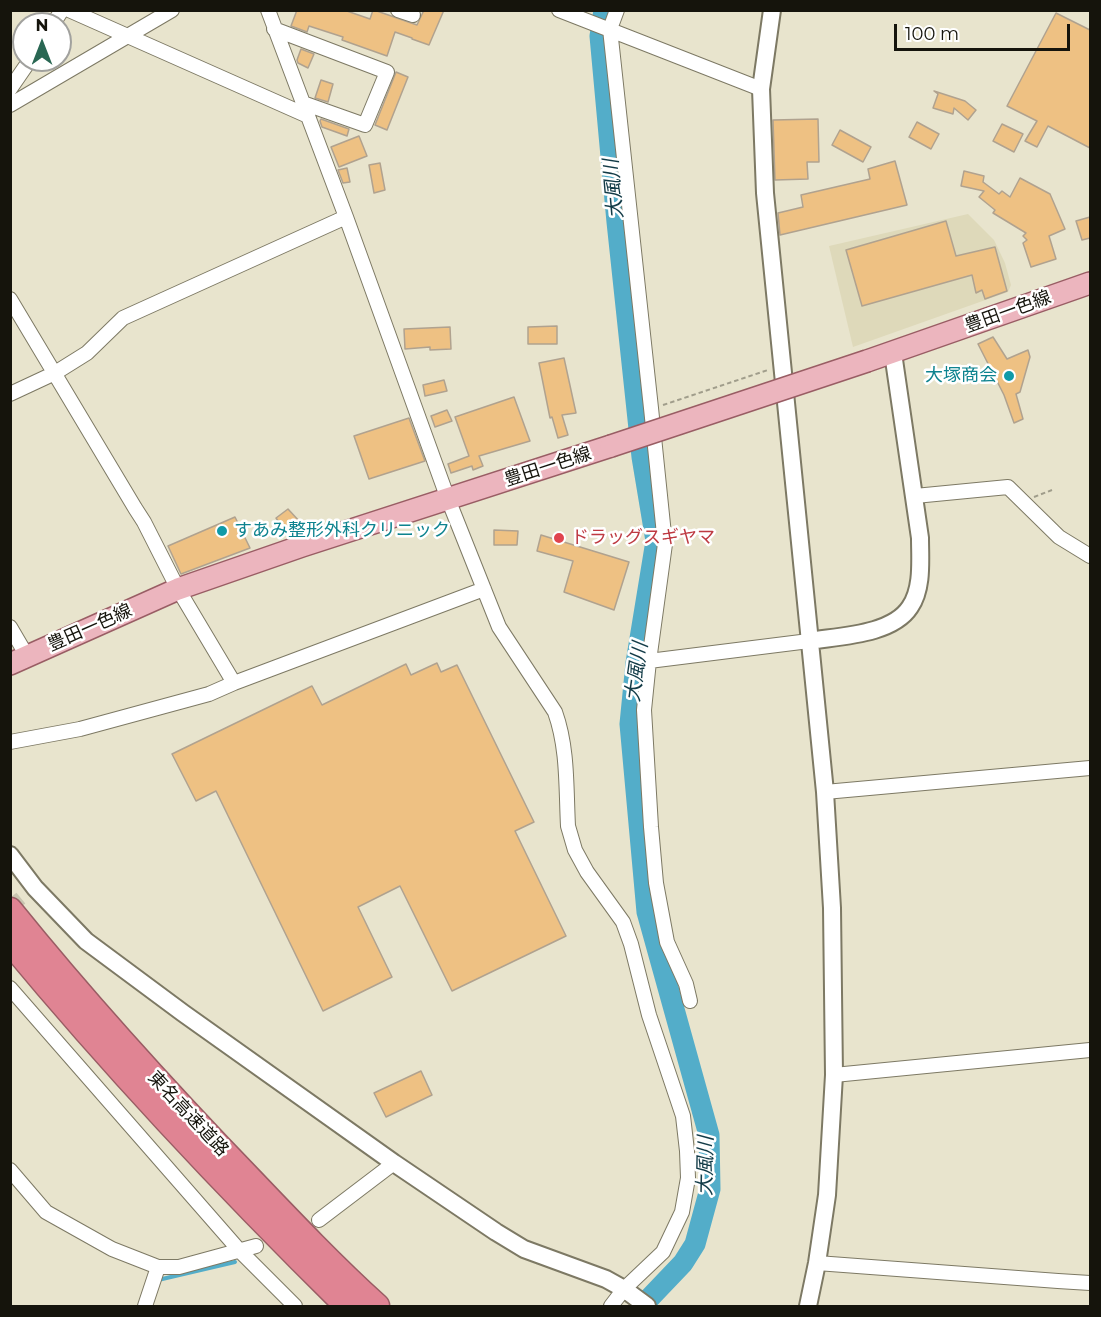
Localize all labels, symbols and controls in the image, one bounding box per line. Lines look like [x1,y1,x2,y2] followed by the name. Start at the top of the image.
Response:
[12,12,72,72] north arrow
[897,12,1072,50] scale bar
[36,16,48,35] text: N
[905,23,959,45] text: 100 m
[599,158,629,220] water label: 大風川
[962,286,1054,338] street label: 豊田一色線
[925,365,997,387] place label: 大塚商会
[1002,369,1016,383] marker: 大塚商会
[502,443,594,491] street label: 豊田一色線
[234,520,450,542] place label: すあみ整形外科クリニック
[215,524,229,538] marker: すあみ整形外科クリニック
[571,527,715,549] place label: ドラッグスギヤマ
[552,531,566,545] marker: ドラッグスギヤマ
[44,600,136,656] street label: 豊田一色線
[621,641,653,703] water label: 大風川
[143,1067,233,1161] street label: 東名高速道路
[693,1136,719,1196] water label: 大風川

